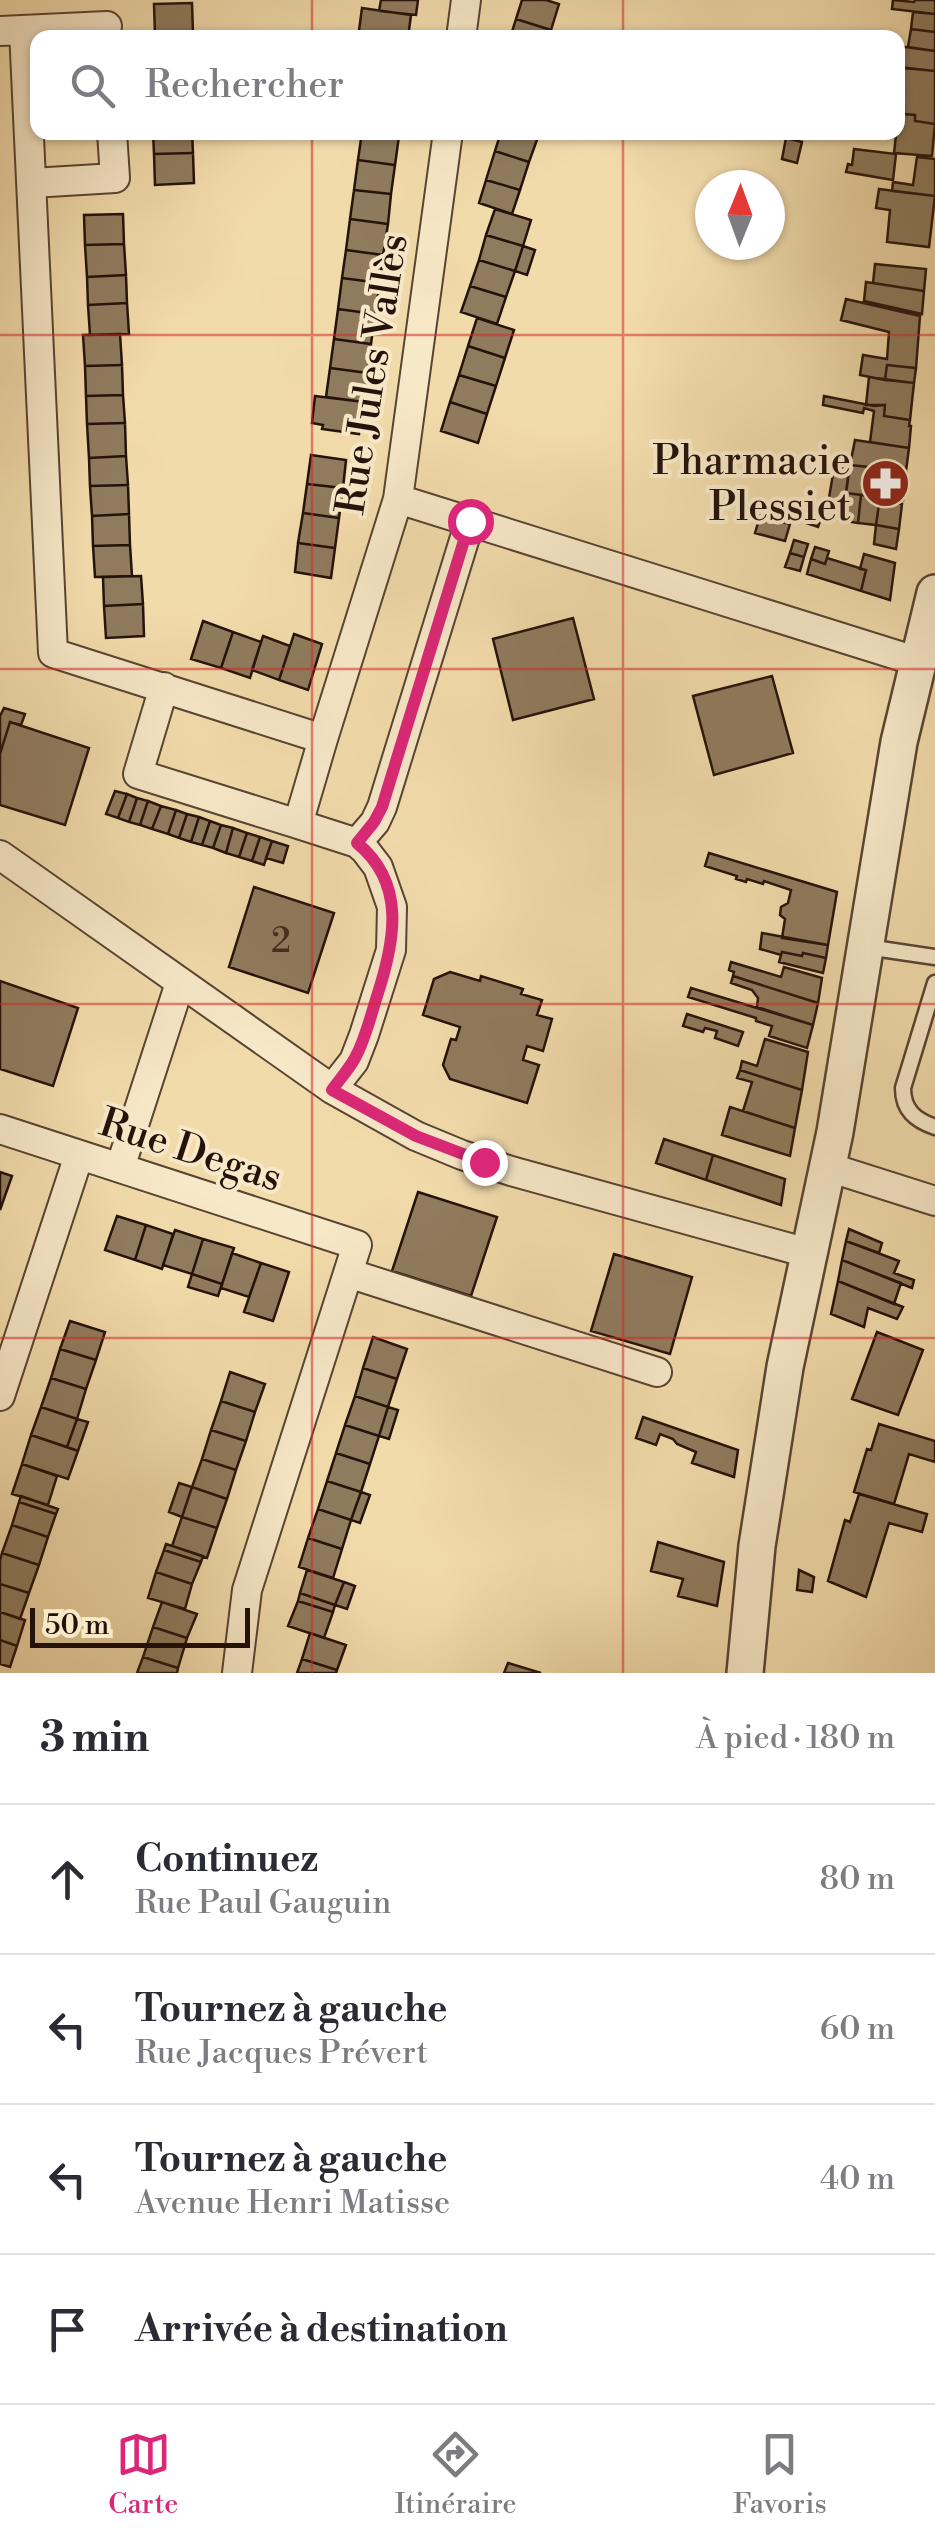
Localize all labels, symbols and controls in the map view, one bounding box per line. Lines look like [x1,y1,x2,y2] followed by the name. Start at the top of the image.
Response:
[30,30,905,140] search box
[65,58,120,113] icon: search
[145,62,344,109] text: Rechercher
[695,170,785,260] north arrow
[326,230,420,518] street label: Rue Jules Vallès
[653,437,851,533] place label: Pharmacie Plessiet
[860,457,912,509] pharmacy icon: Pharmacie Plessiet
[448,499,494,545] route start
[271,920,291,963] house number: 2
[93,1098,288,1205] street label: Rue Degas
[462,1140,508,1186] route end
[30,1603,250,1648] scale bar
[45,1608,109,1643] text: 50 m
[40,1712,149,1765] text: 3 min
[696,1718,895,1758] text: À pied · 180 m
[135,1836,318,1883] text: Continuez
[40,1852,95,1907] icon: ahead
[820,1859,895,1899] text: 80 m
[135,1883,391,1923] text: Rue Paul Gauguin
[135,1986,447,2033] text: Tournez à gauche
[40,2002,95,2057] icon: left
[820,2009,895,2049] text: 60 m
[135,2033,428,2073] text: Rue Jacques Prévert
[135,2136,447,2183] text: Tournez à gauche
[40,2152,95,2207] icon: left
[820,2159,895,2199] text: 40 m
[135,2183,450,2223] text: Avenue Henri Matisse
[40,2302,95,2357] icon: arrive
[135,2306,508,2353] text: Arrivée à destination
[108,2427,178,2522] tab: Carte
[395,2427,517,2522] tab: Itinéraire
[733,2427,827,2522] tab: Favoris

